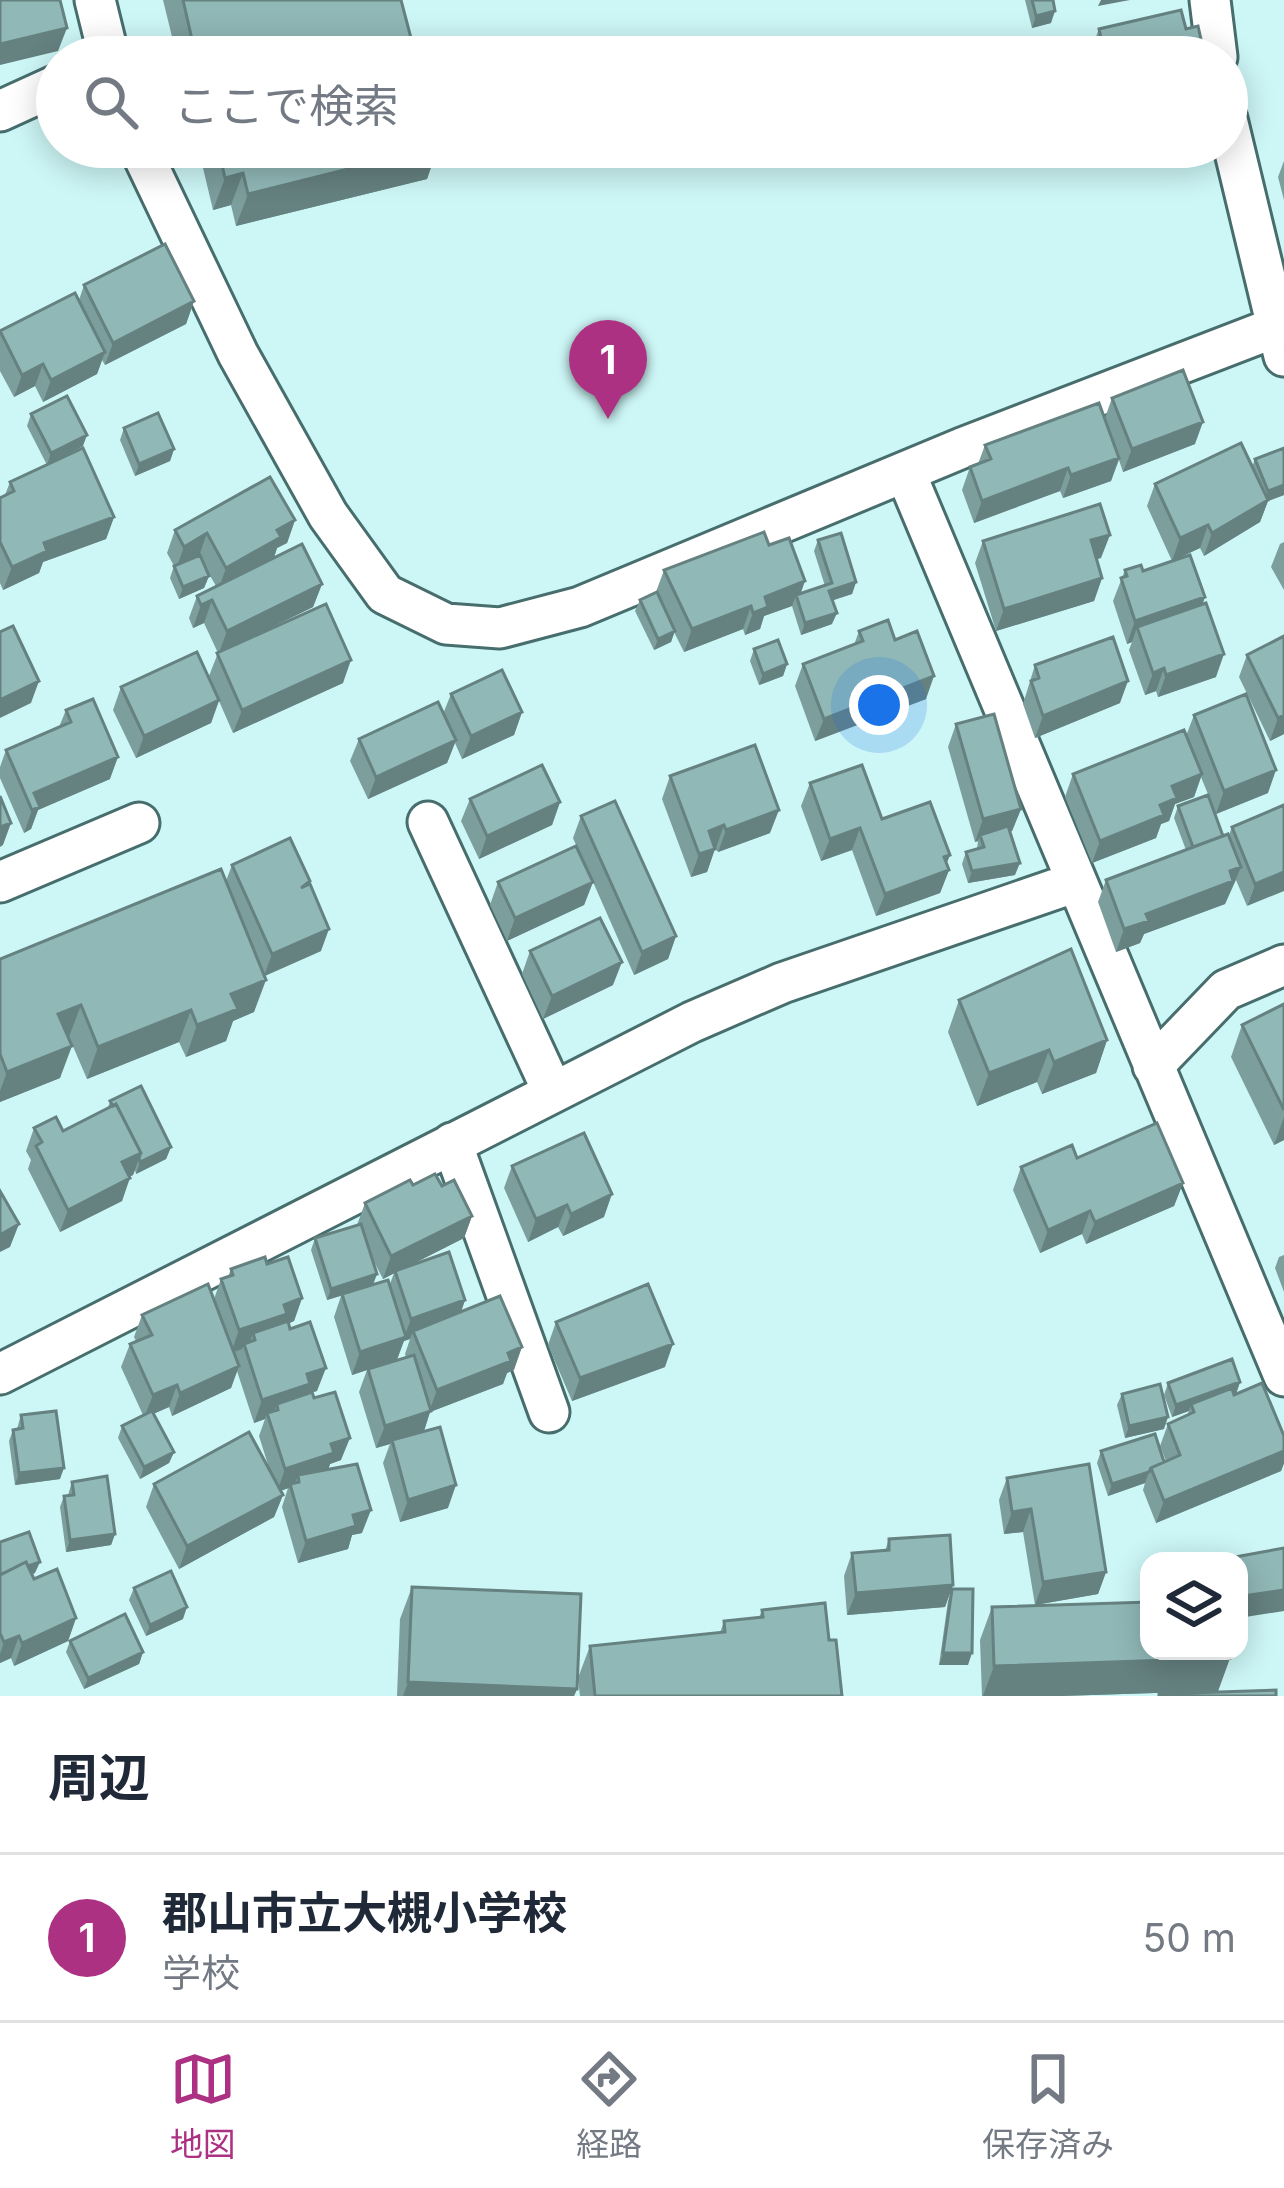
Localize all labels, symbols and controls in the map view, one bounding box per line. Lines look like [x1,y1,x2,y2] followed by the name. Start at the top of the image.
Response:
[36,36,1248,168] search box
[78,69,144,135] icon: search
[174,78,399,133] text: ここで検索
[569,320,647,419] pin: 1
[849,675,909,735] your location
[1140,1552,1248,1660] map controls
[1140,1552,1248,1660] button: layers
[48,1747,150,1808] text: 周辺
[162,1885,567,1940] text: 郡山市立大槻小学校
[79,1914,95,1961] text: 1
[1143,1914,1236,1961] text: 50 m
[162,1949,240,1996] text: 学校
[170,2046,236,2166] tab: 地図
[576,2046,642,2166] tab: 経路
[982,2046,1114,2166] tab: 保存済み

